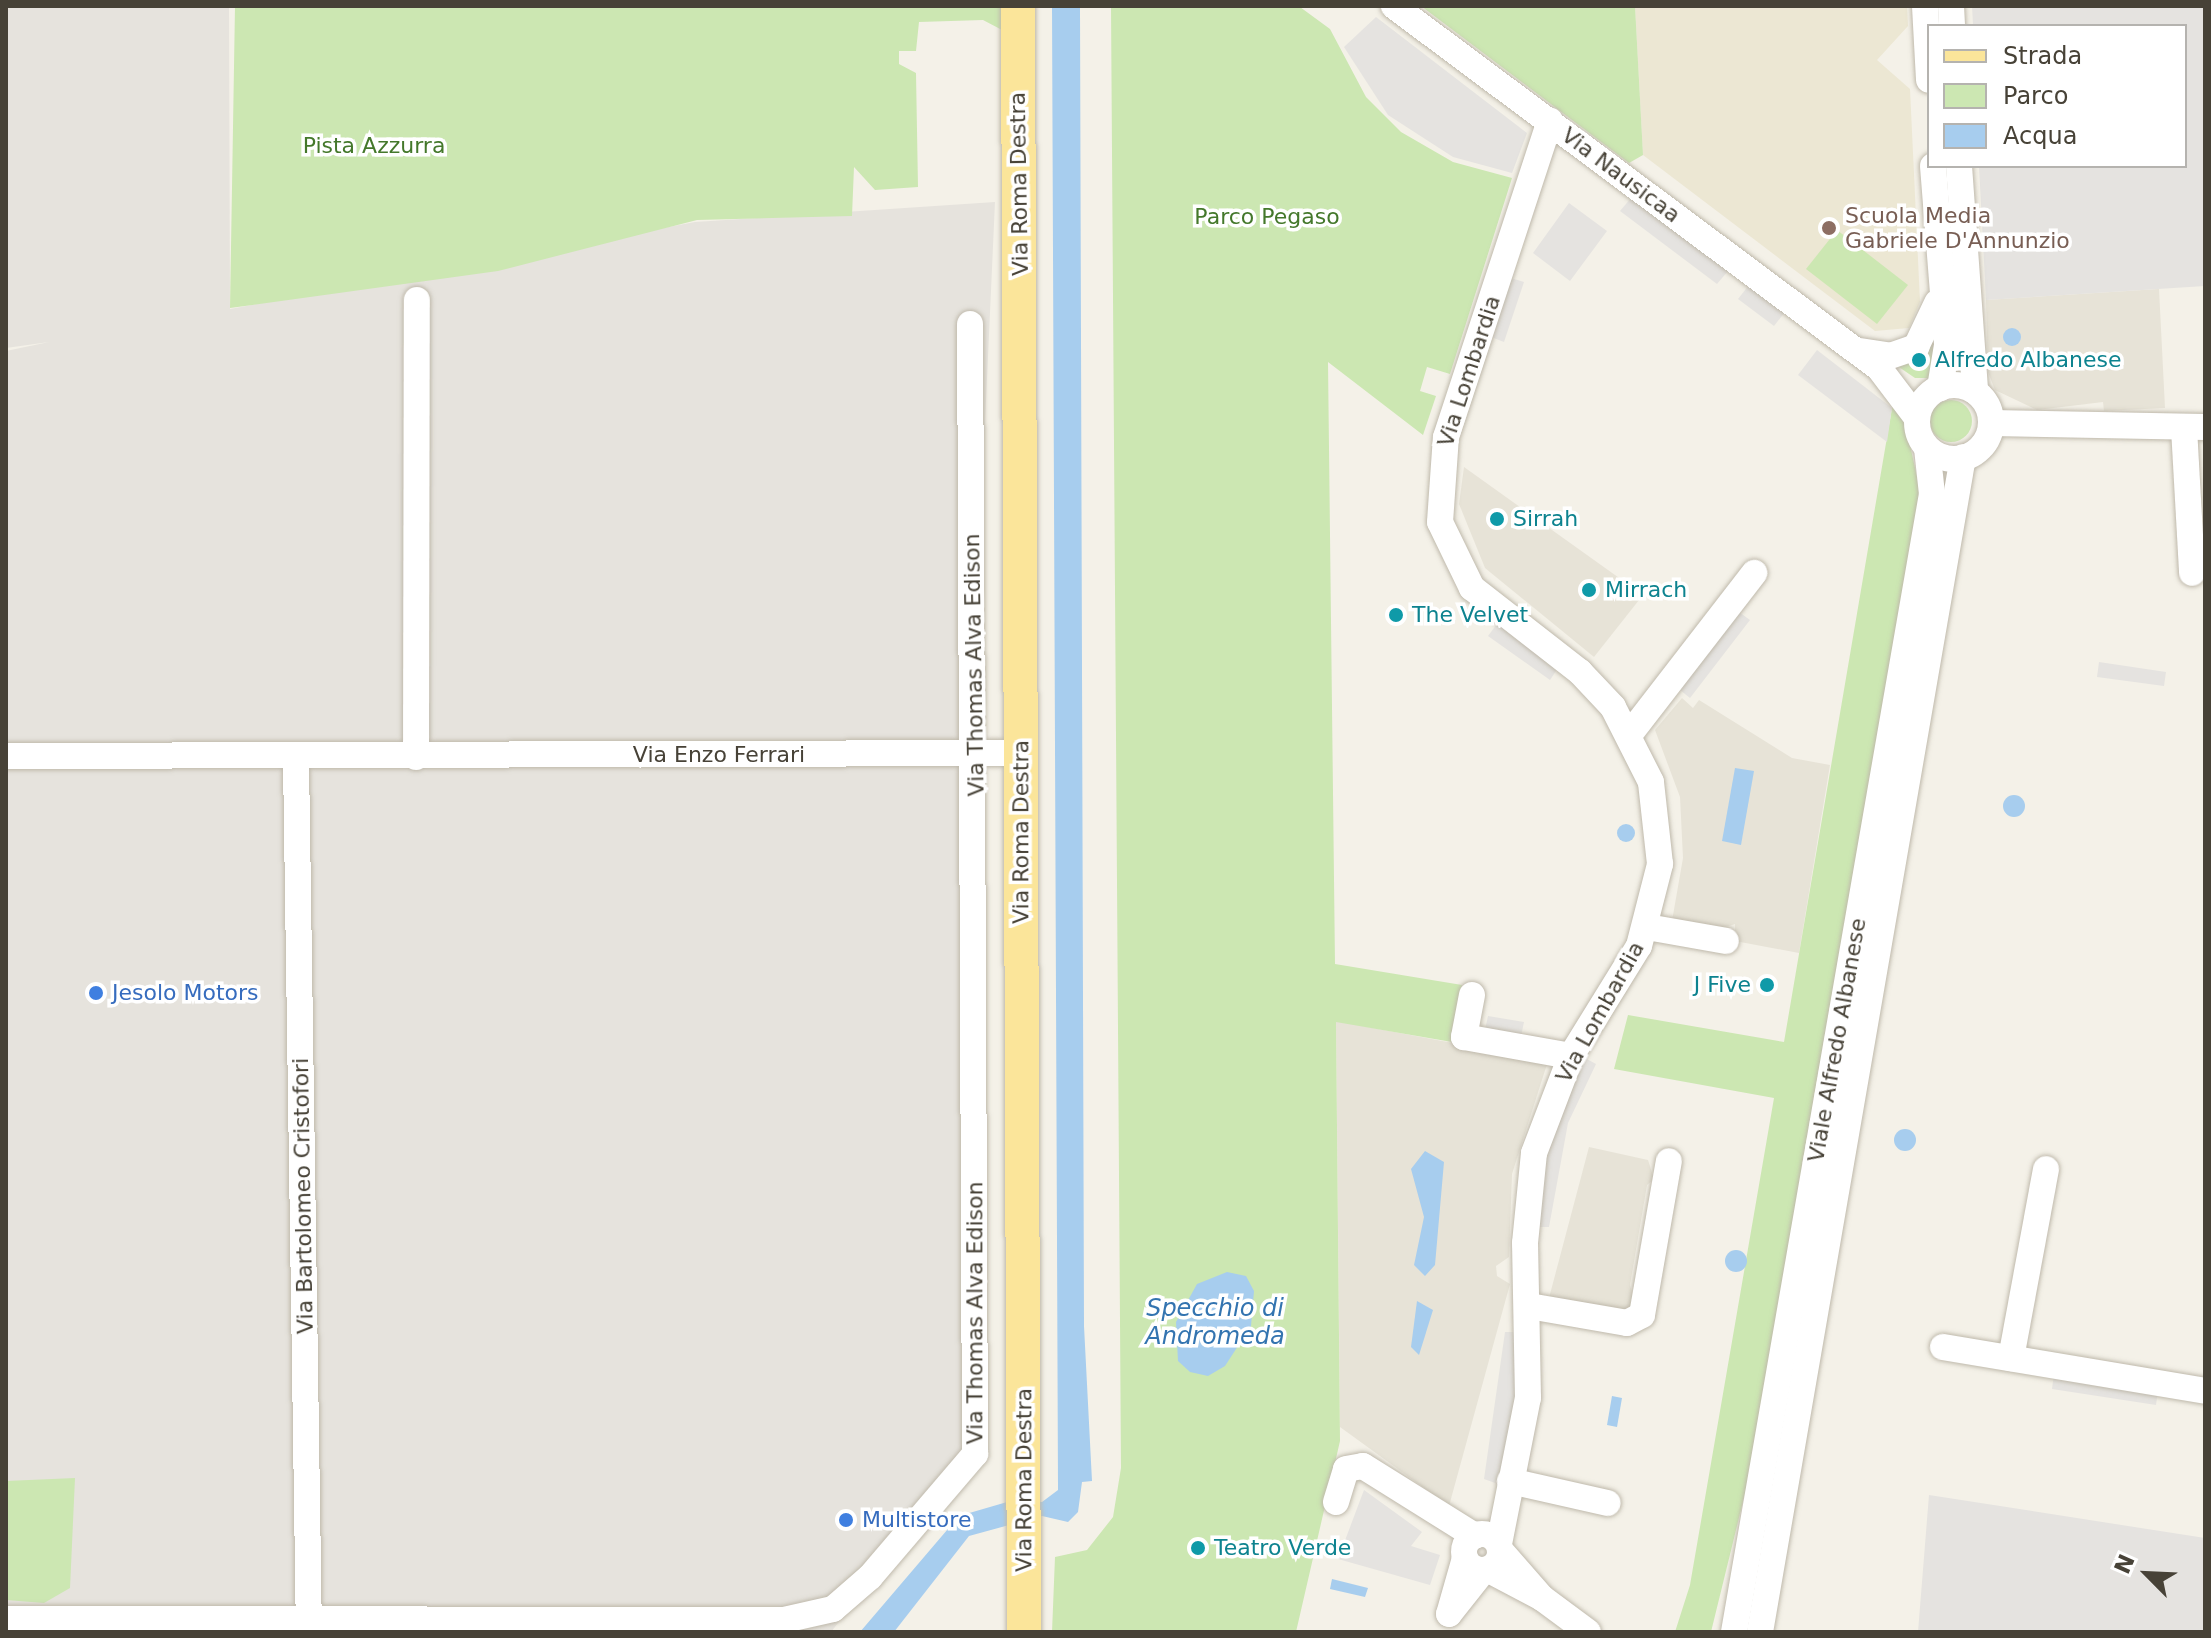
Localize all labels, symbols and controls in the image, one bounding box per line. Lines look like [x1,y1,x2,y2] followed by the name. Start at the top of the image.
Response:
[1927,24,2187,168] legend
[2003,42,2082,70] text: Strada
[2003,82,2068,110] text: Parco
[1004,92,1034,276] street label: Via Roma Destra
[1556,122,1686,228] street label: Via Nausicaa
[2003,122,2077,150] text: Acqua
[303,133,445,159] park label: Pista Azzurra
[1845,202,2070,254] place label: Scuola Media Gabriele D'Annunzio
[1194,204,1340,230] park label: Parco Pegaso
[1820,219,1838,237] marker: Scuola Media Gabriele D'Annunzio
[1432,292,1506,450] street label: Via Lombardia
[1935,347,2122,373] place label: Alfredo Albanese
[1910,351,1928,369] marker: Alfredo Albanese
[1513,506,1578,532] place label: Sirrah
[1488,510,1506,528] marker: Sirrah
[959,533,989,797] street label: Via Thomas Alva Edison
[1605,577,1687,603] place label: Mirrach
[1580,581,1598,599] marker: Mirrach
[1412,602,1528,628] place label: The Velvet
[1387,606,1405,624] marker: The Velvet
[1008,740,1034,924] street label: Via Roma Destra
[633,742,805,768] street label: Via Enzo Ferrari
[1803,916,1871,1164] street label: Viale Alfredo Albanese
[1550,937,1650,1087] street label: Via Lombardia
[1694,972,1751,998] place label: J Five
[1758,976,1776,994] marker: J Five
[112,980,259,1006] place label: Jesolo Motors
[87,984,105,1002] marker: Jesolo Motors
[287,1058,319,1334] street label: Via Bartolomeo Cristofori
[962,1182,988,1444] street label: Via Thomas Alva Edison
[1145,1295,1285,1351] water label: Specchio di Andromeda
[1011,1388,1037,1572] street label: Via Roma Destra
[862,1507,971,1533] place label: Multistore
[837,1511,855,1529] marker: Multistore
[2107,1534,2187,1614] north arrow
[1214,1535,1351,1561] place label: Teatro Verde
[1189,1539,1207,1557] marker: Teatro Verde
[2109,1551,2140,1578] text: N

